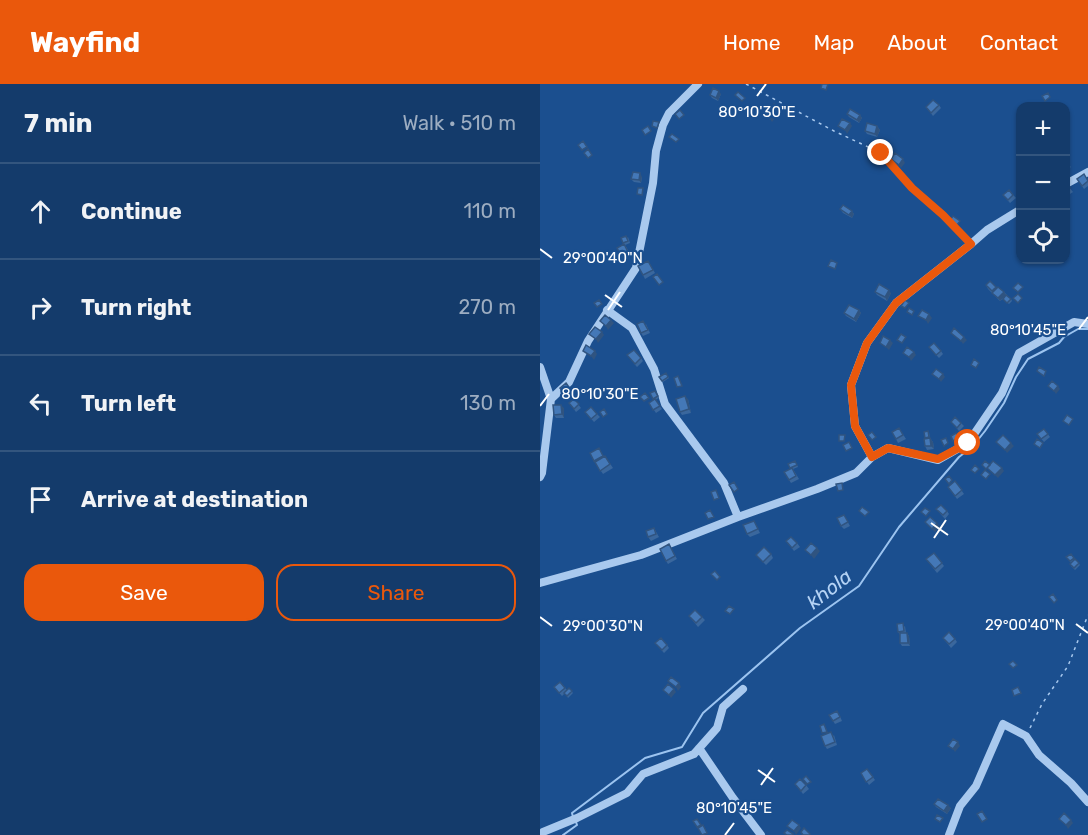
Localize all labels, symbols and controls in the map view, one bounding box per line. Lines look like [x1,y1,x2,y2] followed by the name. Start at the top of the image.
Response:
[30,26,140,59] text: Wayfind
[723,30,780,55] text: Home
[813,30,854,55] text: Map
[887,30,947,55] text: About
[980,30,1058,55] text: Contact
[1016,102,1070,264] map controls
[1016,102,1070,156] button: +
[718,103,796,121] text: 80°10'30"E
[24,108,92,139] text: 7 min
[402,111,516,135] text: Walk · 510 m
[867,139,893,165] route end
[1016,156,1070,210] button: −
[24,195,57,228] icon: ahead
[81,198,182,225] text: Continue
[464,199,516,223] text: 110 m
[1016,210,1070,264] button: locate
[563,249,643,267] text: 29°00'40"N
[24,291,57,324] icon: right
[81,294,191,321] text: Turn right
[459,295,516,319] text: 270 m
[990,321,1066,339] text: 80°10'45"E
[561,385,639,403] text: 80°10'30"E
[24,387,57,420] icon: left
[81,390,176,417] text: Turn left
[460,391,516,415] text: 130 m
[954,429,980,455] route start
[24,483,57,516] icon: arrive
[81,486,308,513] text: Arrive at destination
[24,564,264,621] button: Save
[276,564,516,621] button: Share
[802,564,857,614] water label: khola
[985,616,1065,634] text: 29°00'40"N
[563,617,643,635] text: 29°00'30"N
[696,799,772,817] text: 80°10'45"E

